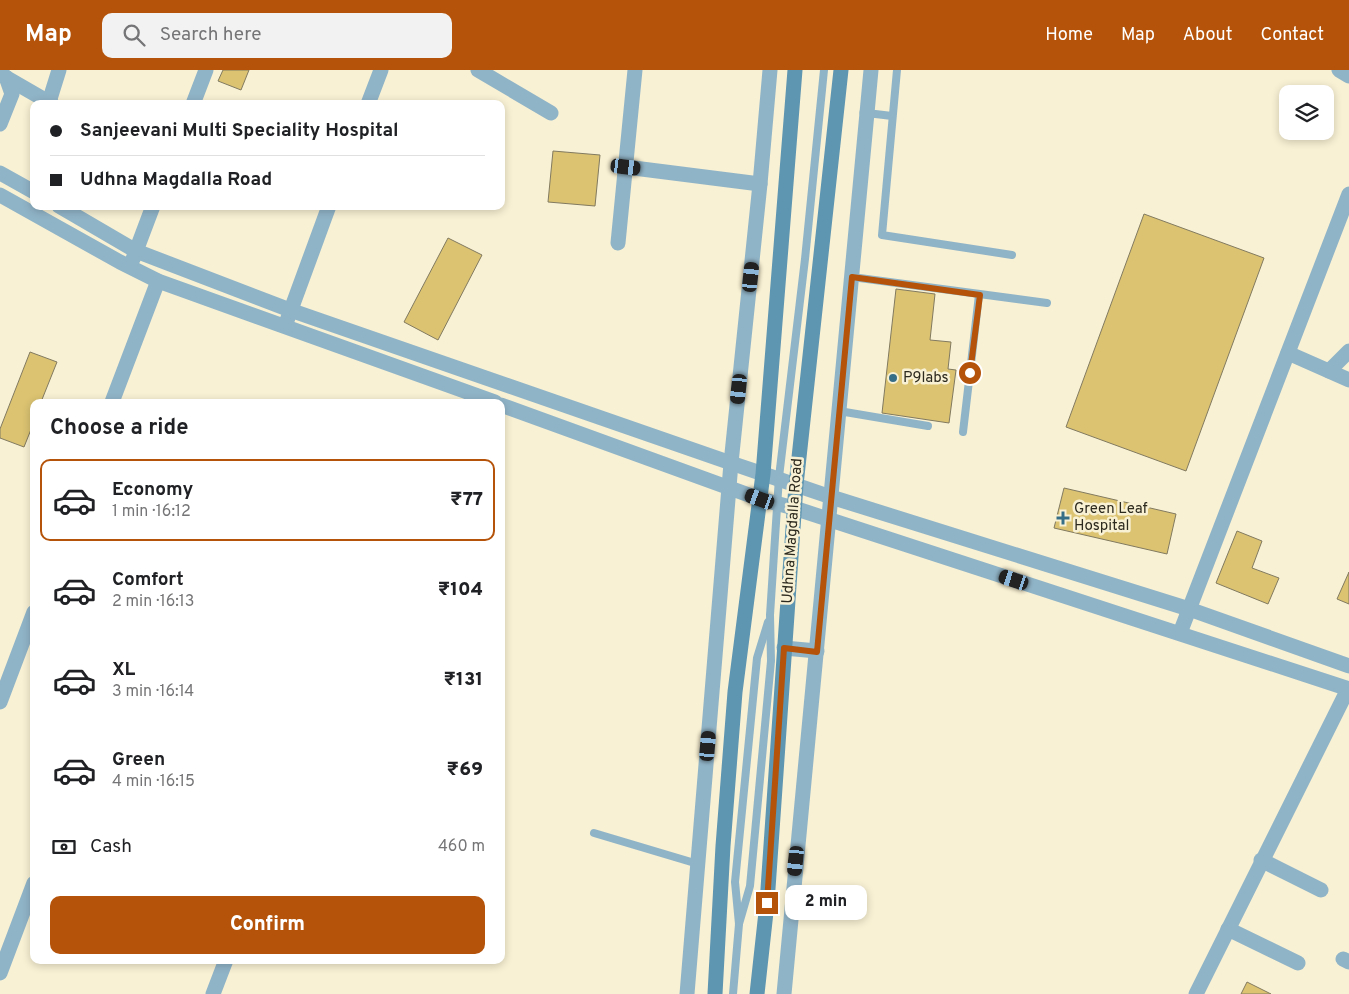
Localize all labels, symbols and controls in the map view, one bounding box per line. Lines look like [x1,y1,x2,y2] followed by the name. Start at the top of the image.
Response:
[102,13,452,58] search box
[25,20,72,50] text: Map
[120,21,148,49] icon: search
[160,23,261,47] text: Search here
[1045,24,1093,47] text: Home
[1121,24,1155,47] text: Map
[1183,24,1232,47] text: About
[1260,24,1324,47] text: Contact
[1279,85,1334,140] map controls
[1279,85,1334,140] button: layers
[80,119,399,143] text: Sanjeevani Multi Speciality Hospital
[610,158,641,176] car
[80,168,272,192] text: Udhna Magdalla Road
[741,261,760,293] car
[959,362,981,384] route start
[903,369,949,388] place label: P9labs
[887,372,899,384] marker: P9labs
[729,373,748,405] car
[50,415,188,442] text: Choose a ride
[778,458,808,604] street label: Udhna Magdalla Road
[52,478,97,523] icon: car
[112,478,193,502] text: Economy
[743,487,776,511] car
[450,488,483,512] text: ₹77
[1074,500,1148,536] place label: Green Leaf Hospital
[112,502,191,522] text: 1 min · 16:12
[1056,511,1070,525] marker: Green Leaf Hospital
[52,568,97,613] icon: car
[112,568,184,592] text: Comfort
[997,568,1030,592] car
[438,578,483,602] text: ₹104
[112,592,194,612] text: 2 min · 16:13
[52,658,97,703] icon: car
[112,658,135,682] text: XL
[444,668,483,692] text: ₹131
[112,682,194,702] text: 3 min · 16:14
[699,730,716,762] car
[52,748,97,793] icon: car
[112,748,165,772] text: Green
[447,758,483,782] text: ₹69
[112,772,195,792] text: 4 min · 16:15
[50,833,78,861] icon: cash
[90,835,132,859] text: Cash
[438,837,485,857] text: 460 m
[786,845,805,877] car
[784,886,867,920] callout: 2 min
[756,892,778,914] route end
[805,892,847,912] text: 2 min
[50,896,485,954] button: Confirm

